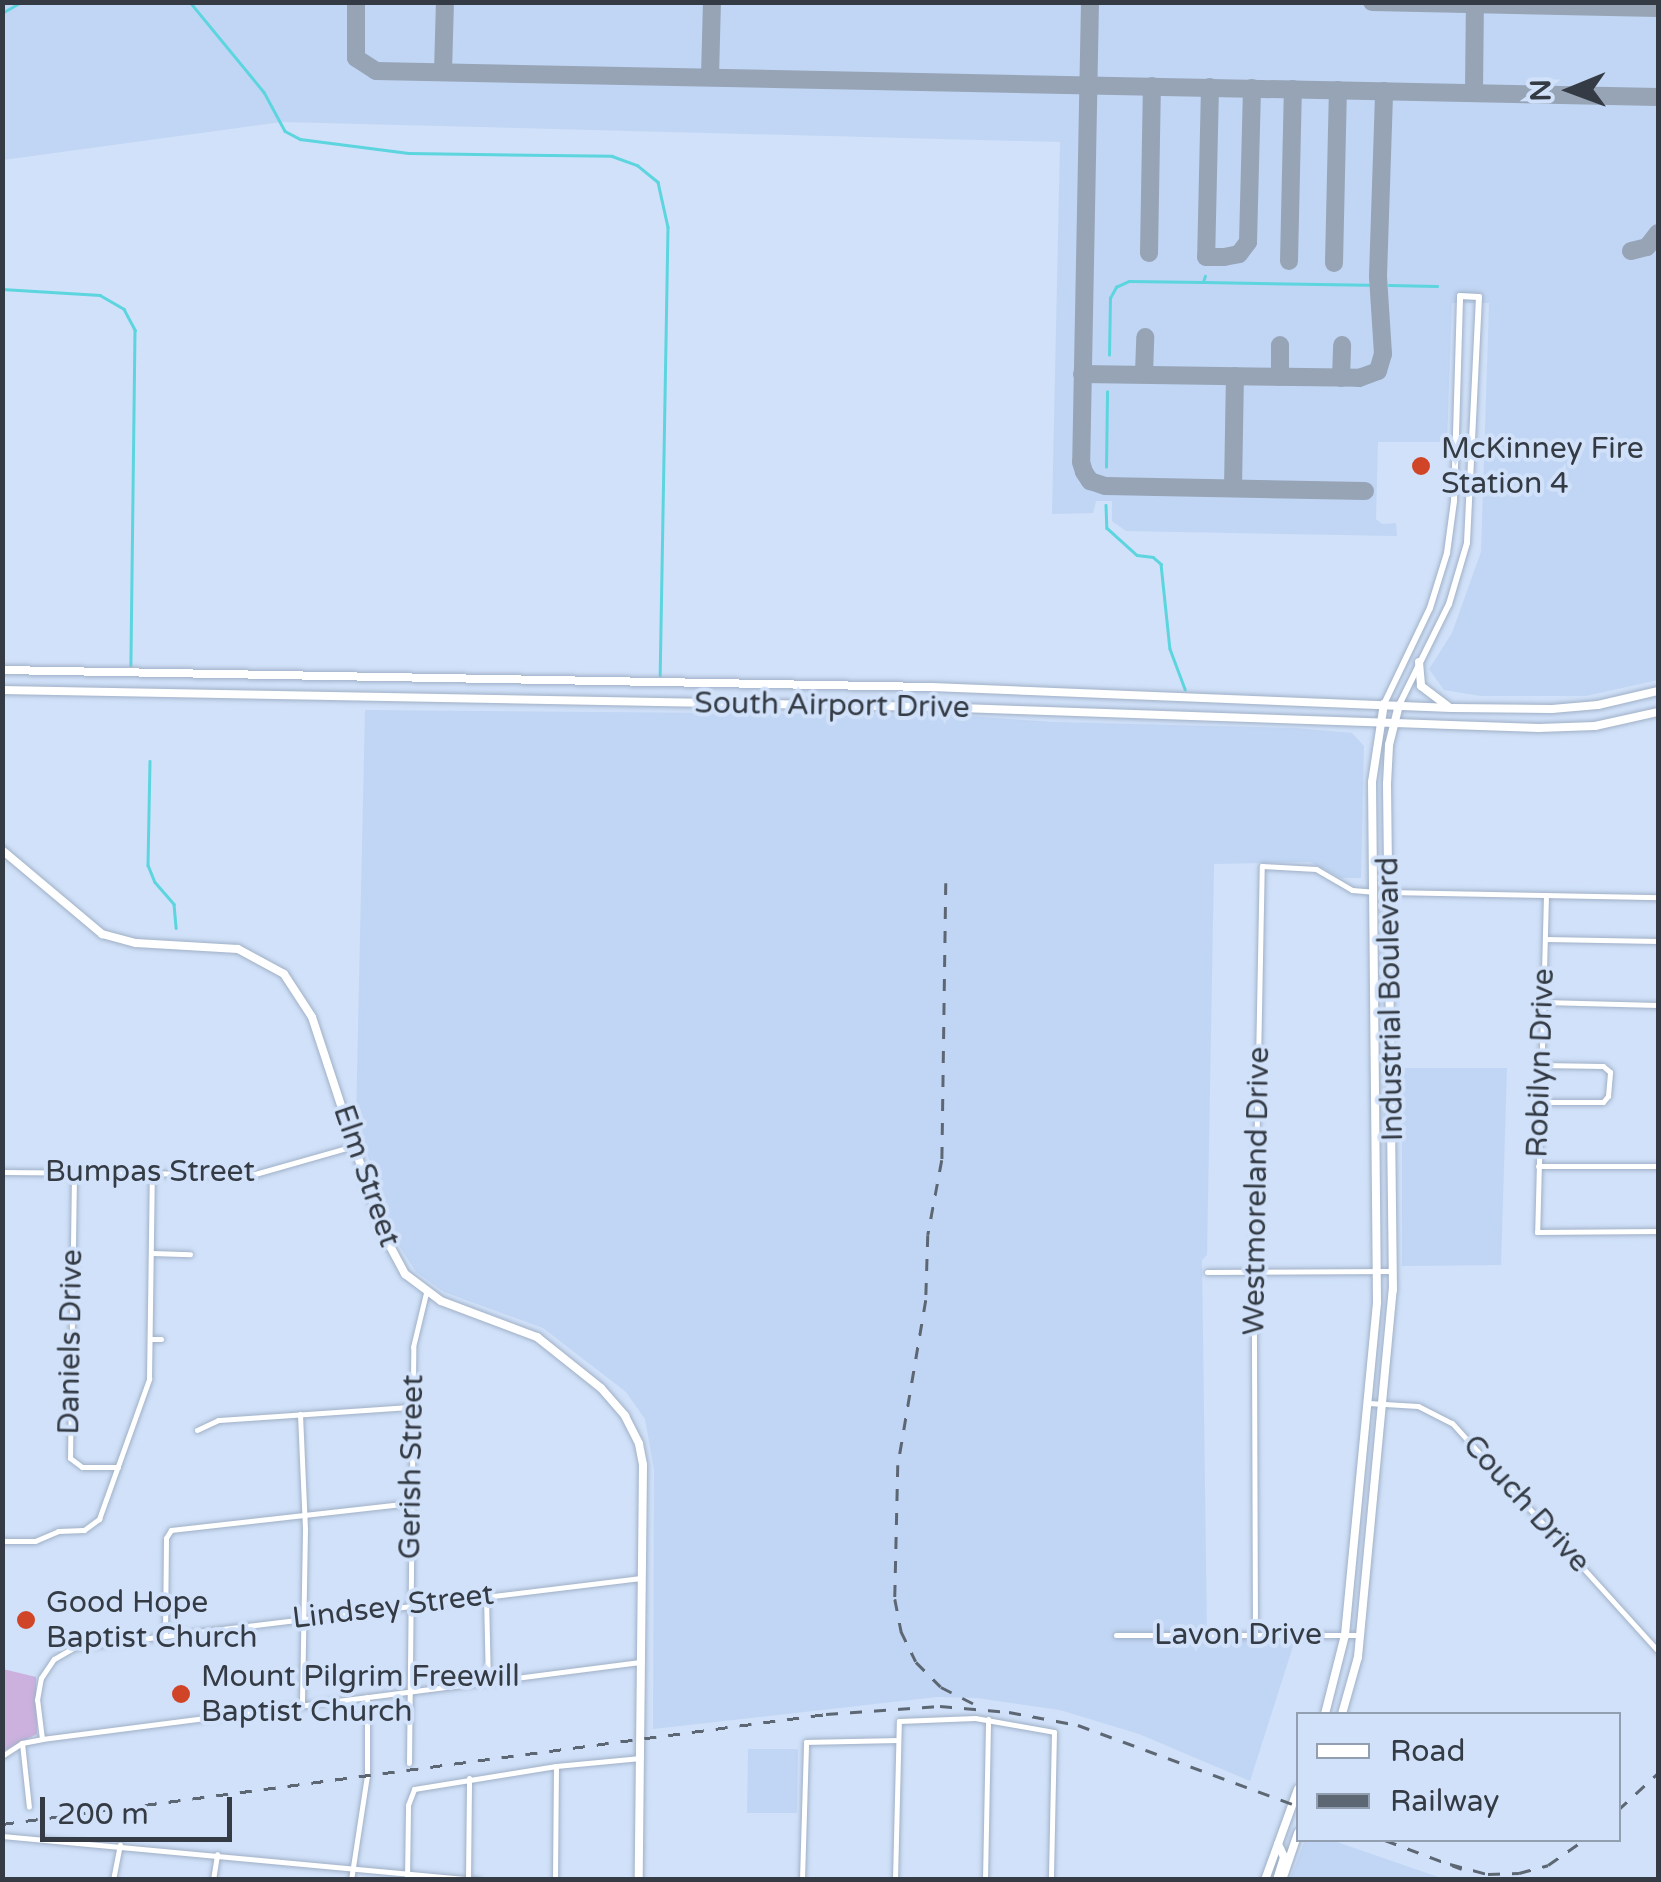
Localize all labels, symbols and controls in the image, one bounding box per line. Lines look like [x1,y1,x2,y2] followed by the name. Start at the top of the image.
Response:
[1521,40,1621,140] north arrow
[1524,79,1558,102] text: N
[1441,431,1644,502] place label: McKinney Fire Station 4
[1410,455,1432,477] marker: McKinney Fire Station 4
[694,686,970,726] street label: South Airport Drive
[1371,856,1411,1142] street label: Industrial Boulevard
[1520,968,1562,1158] street label: Robilyn Drive
[1236,1046,1278,1336] street label: Westmoreland Drive
[325,1100,407,1252] street label: Elm Street
[45,1154,255,1190] street label: Bumpas Street
[51,1249,91,1435] street label: Daniels Drive
[392,1374,432,1560] street label: Gerish Street
[1455,1428,1597,1580] street label: Couch Drive
[290,1577,496,1637] street label: Lindsey Street
[46,1585,257,1656] place label: Good Hope Baptist Church
[15,1609,37,1631] marker: Good Hope Baptist Church
[1154,1617,1322,1653] street label: Lavon Drive
[201,1659,520,1730] place label: Mount Pilgrim Freewill Baptist Church
[170,1683,192,1705] marker: Mount Pilgrim Freewill Baptist Church
[1296,1712,1621,1842] legend
[1390,1733,1465,1770] text: Road
[45,1777,238,1839] scale bar
[1390,1783,1499,1820] text: Railway
[57,1796,149,1833] text: 200 m

